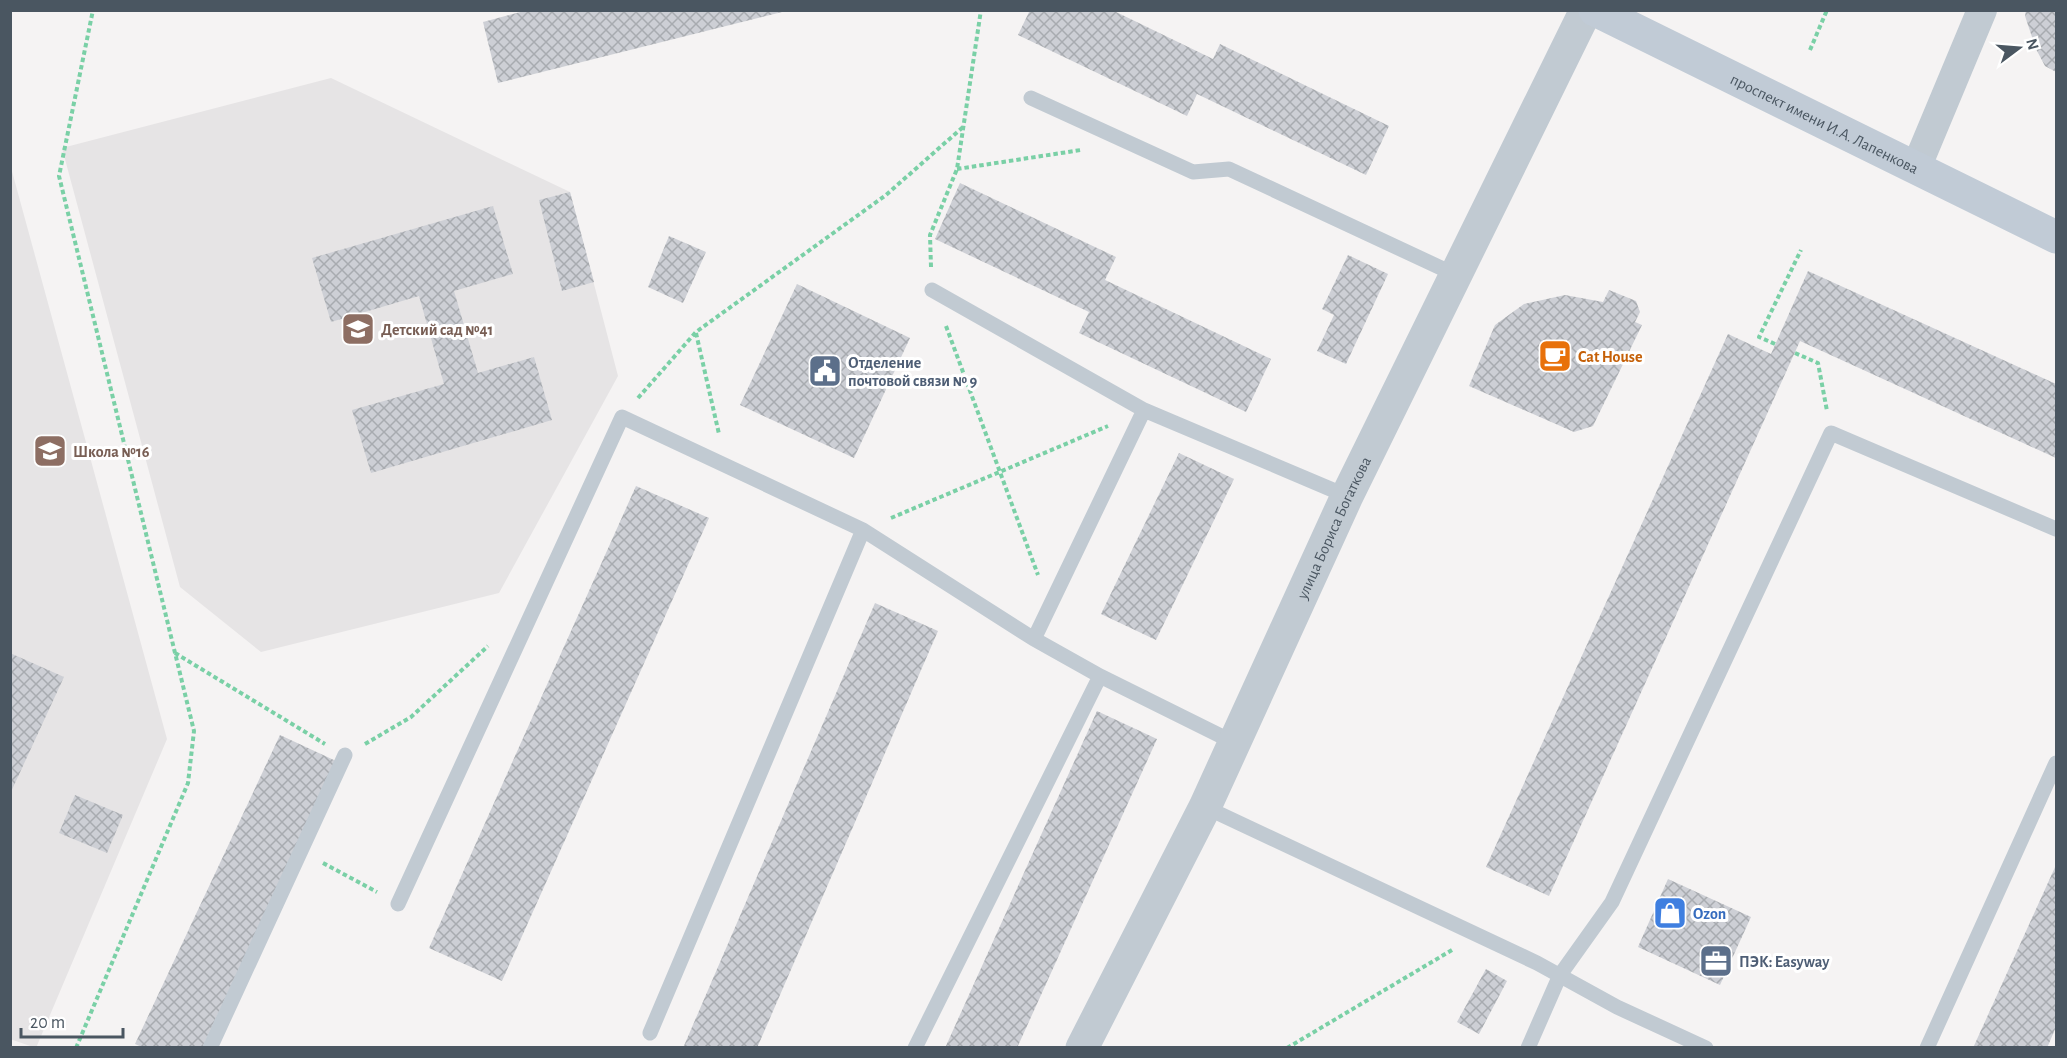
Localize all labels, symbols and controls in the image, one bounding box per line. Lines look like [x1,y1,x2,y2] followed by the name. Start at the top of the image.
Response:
[1989,18,2049,78] north arrow
[2023,37,2042,52] text: N
[1728,71,1921,177] street label: проспект имени И.А. Лапенкова
[340,311,376,347] school or university icon: Детский сад №41
[381,322,493,338] place label: Детский сад №41
[1537,338,1573,374] cafe icon: Cat House
[1578,349,1643,365] place label: Cat House
[807,353,843,389] public building icon: Отделение почтовой связи № 9
[848,355,978,389] place label: Отделение почтовой связи № 9
[32,433,68,469] school or university icon: Школа №16
[73,444,150,460] place label: Школа №16
[1294,454,1374,603] street label: улица Бориса Богаткова
[1652,895,1688,931] shop icon: Ozon
[1693,906,1726,922] place label: Ozon
[1698,943,1734,979] office icon: ПЭК: Easyway
[1739,954,1830,971] place label: ПЭК: Easyway
[21,1001,123,1039] scale bar
[30,1014,65,1032] text: 20 m

